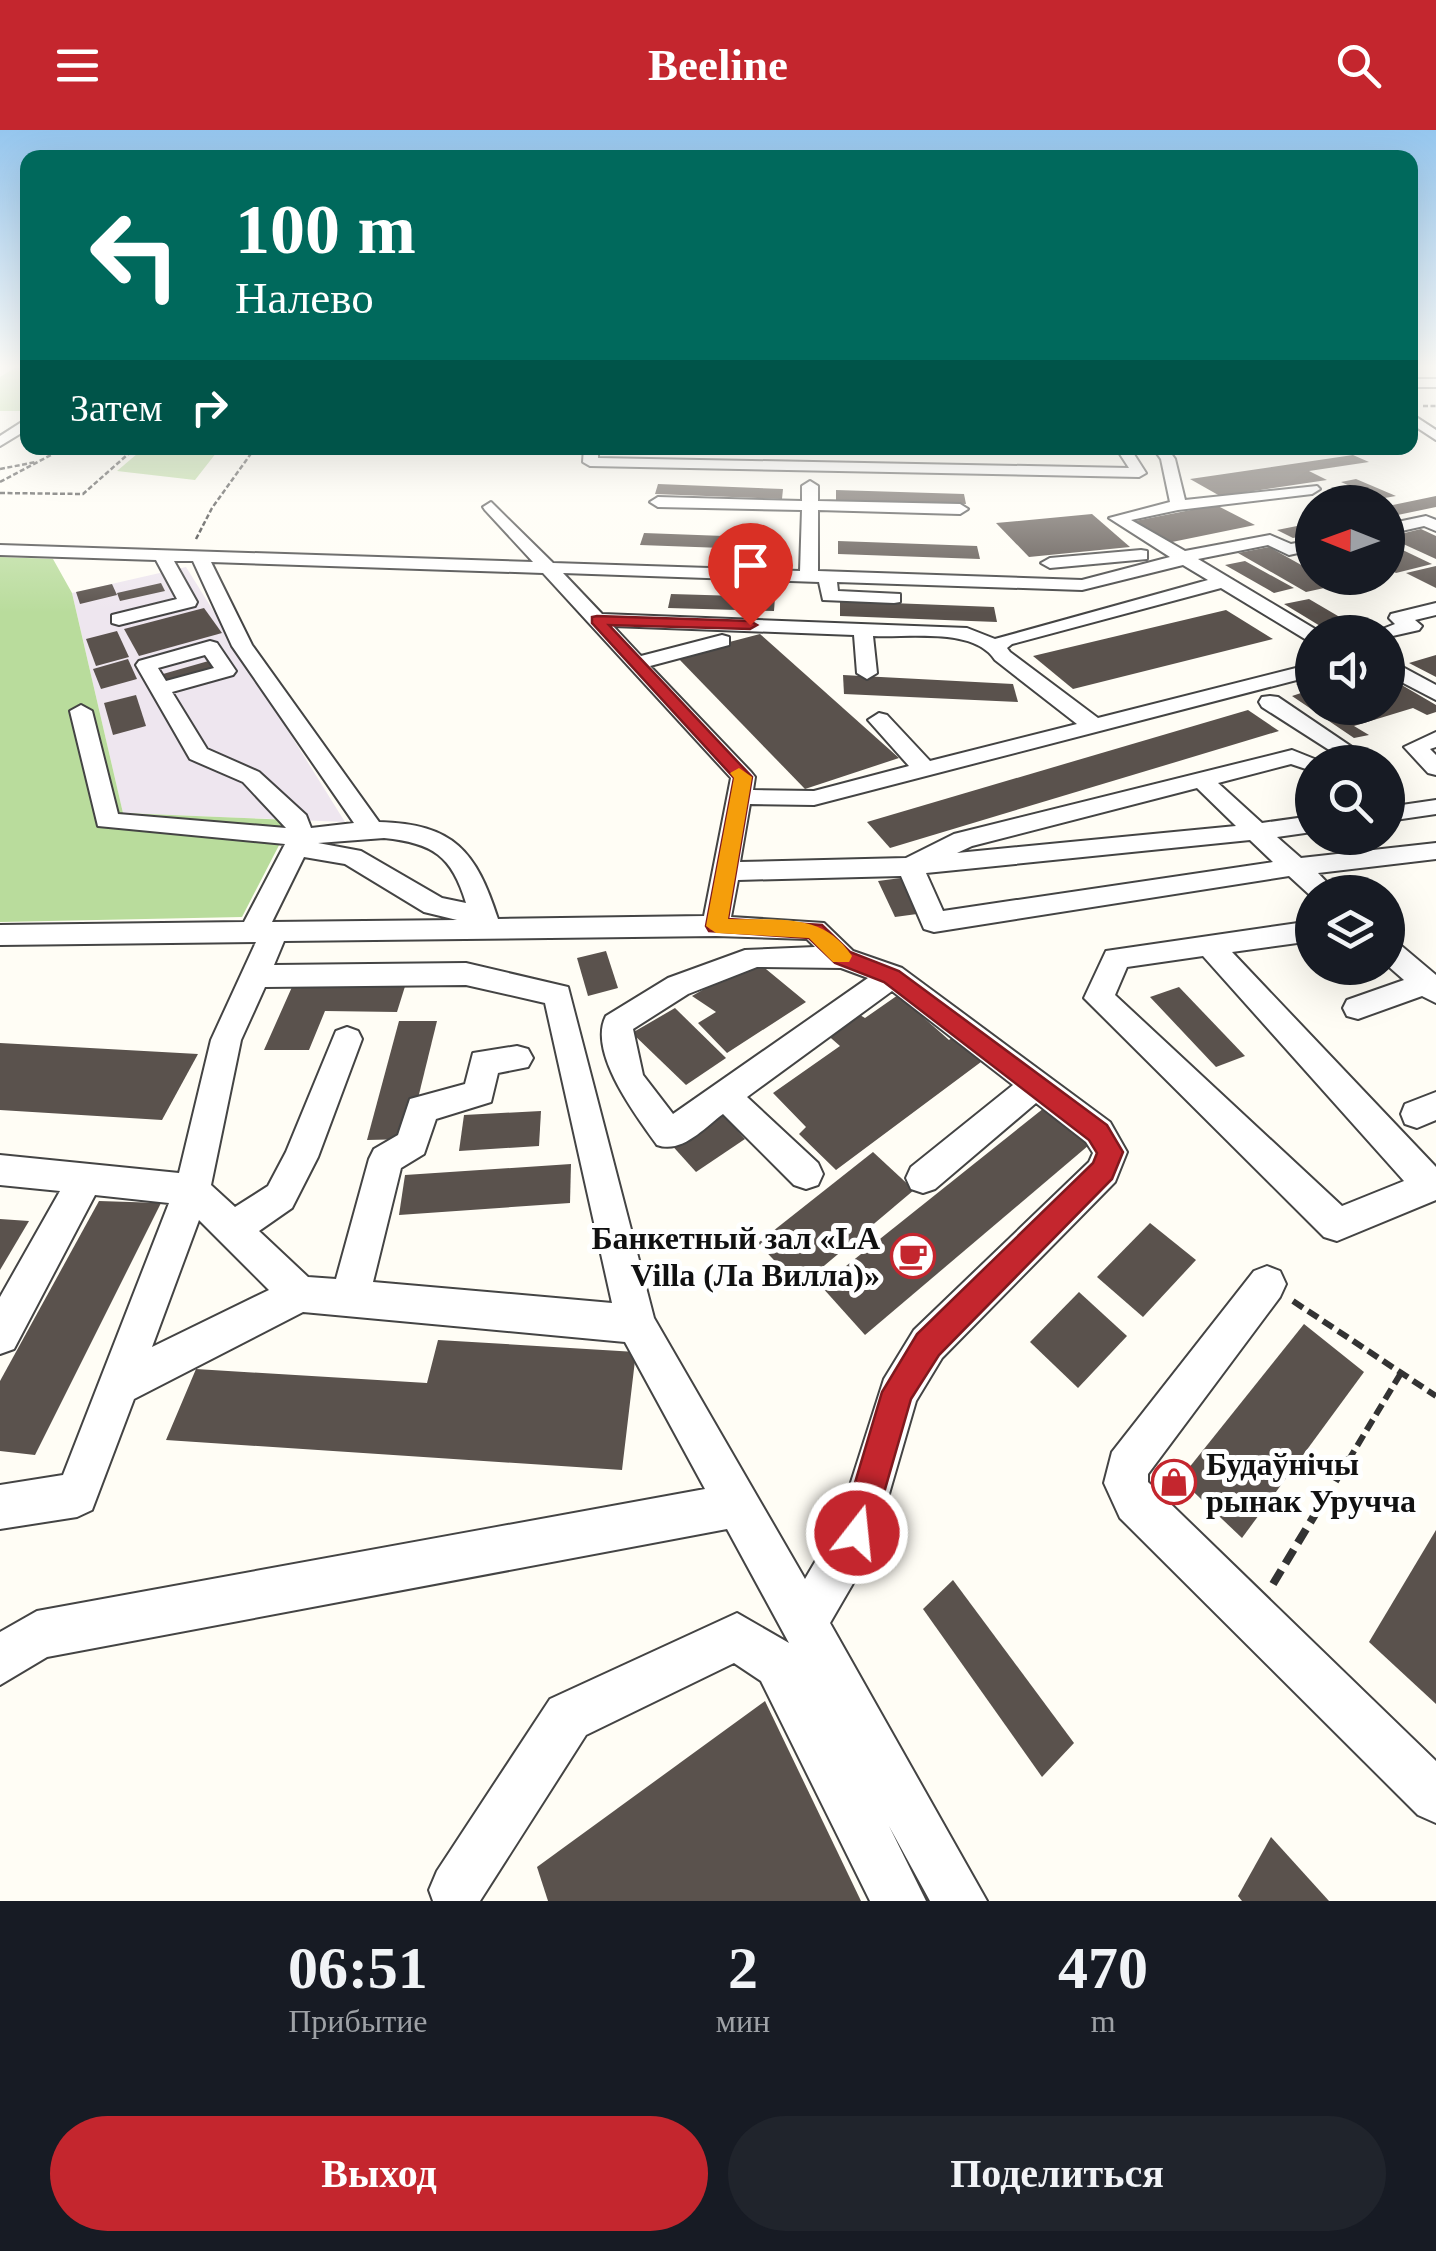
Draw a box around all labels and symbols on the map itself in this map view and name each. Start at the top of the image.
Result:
north arrow [1295,485,1405,595]
pin [708,523,793,626]
place label: Банкетный зал «LA Villa (Ла Вилла)» [591,1220,880,1293]
cafe icon: Банкетный зал «LA Villa (Ла Вилла)» [890,1233,936,1279]
place label: Будаўнічы рынак Уручча [1206,1446,1416,1519]
shop icon: Будаўнічы рынак Уручча [1151,1459,1197,1505]
position arrow [805,1481,909,1585]

